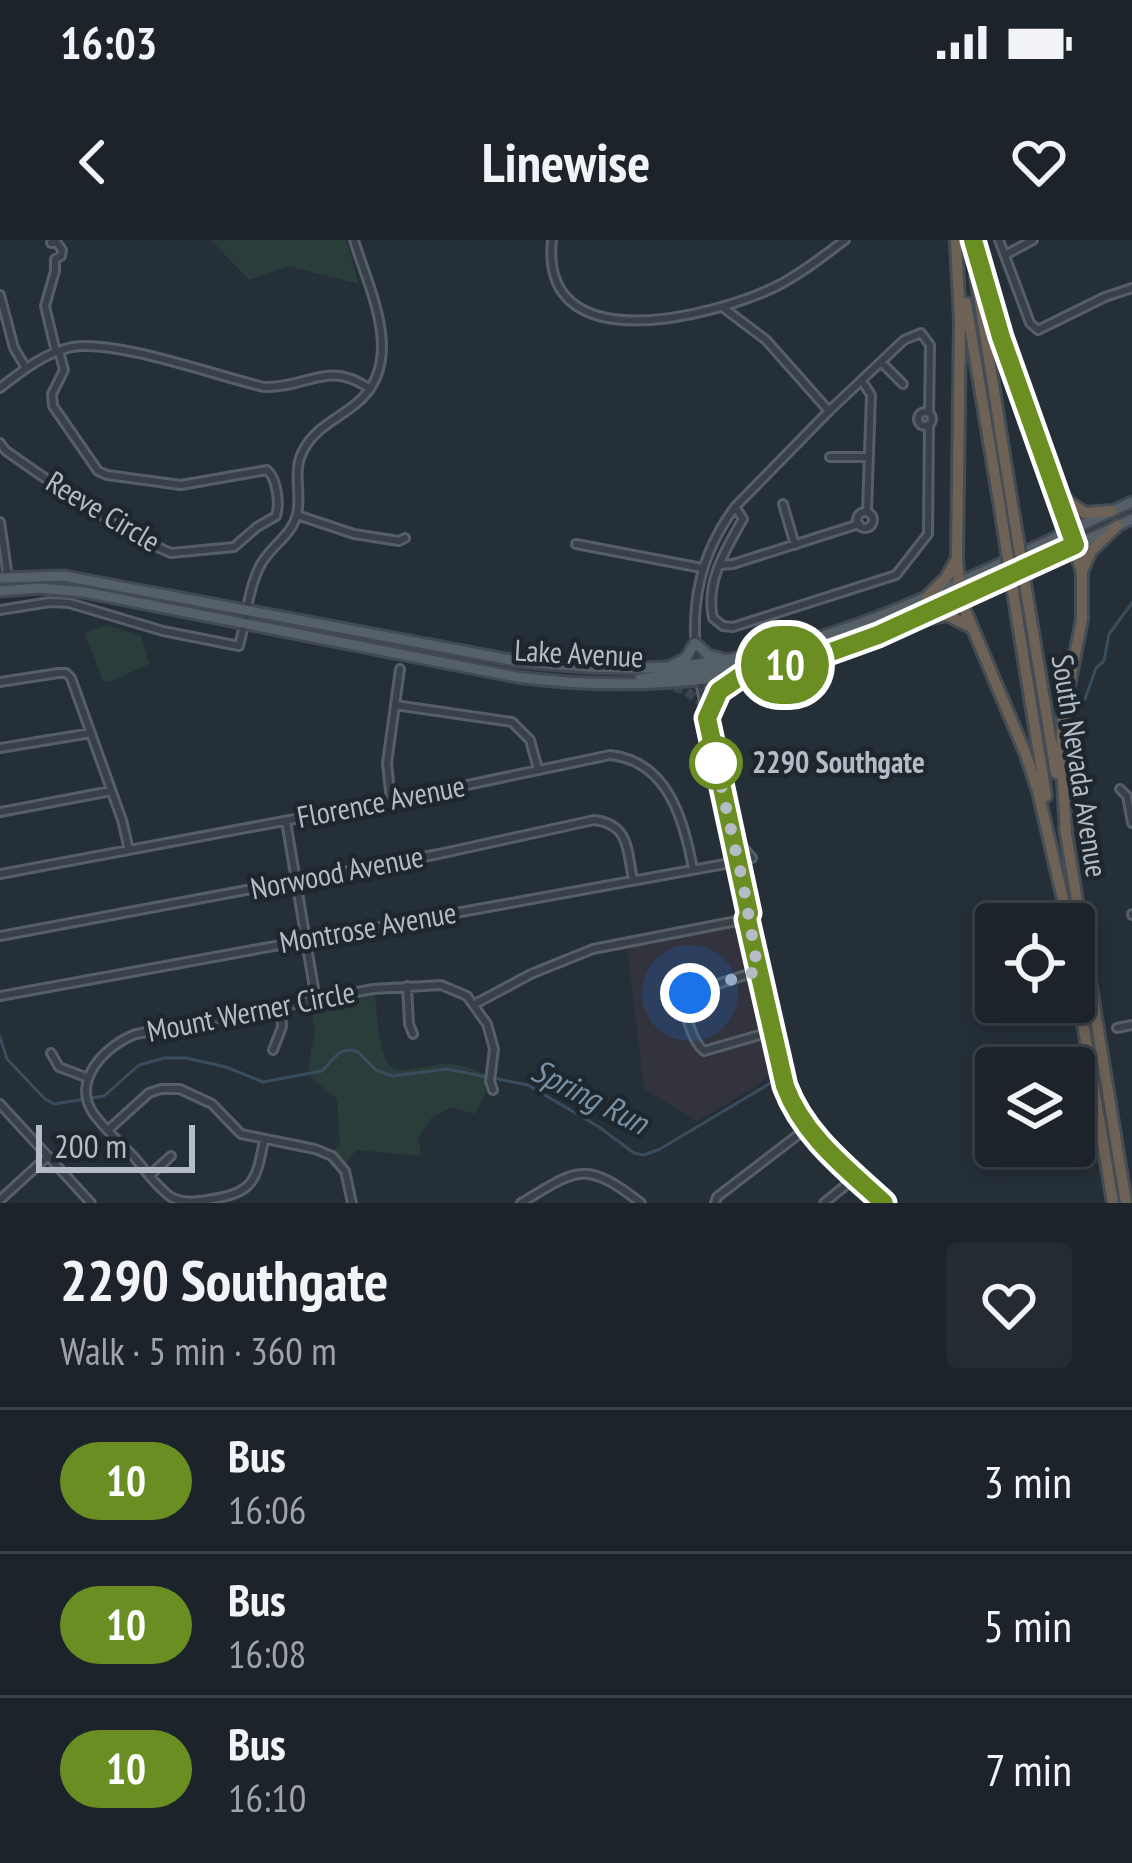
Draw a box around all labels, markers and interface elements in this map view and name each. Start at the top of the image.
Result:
text: 16:03 [60,13,157,71]
text: Linewise [482,127,650,197]
icon: back [60,129,126,195]
icon: heart [1006,129,1072,195]
street label: Reeve Circle [40,462,168,560]
line badge: 10 [731,626,839,704]
street label: Lake Avenue [514,630,645,675]
text: 10 [765,637,805,692]
street label: South Nevada Avenue [1044,652,1117,880]
marker: 2290 Southgate [691,738,741,788]
place label: 2290 Southgate [752,742,925,781]
street label: Florence Avenue [294,765,468,836]
street label: Norwood Avenue [247,836,426,907]
street label: Montrose Avenue [276,892,459,961]
map controls [975,903,1095,1167]
button: locate [975,903,1095,1023]
your location [660,963,720,1023]
street label: Mount Werner Circle [144,971,358,1050]
button: layers [975,1047,1095,1167]
water label: Spring Run [525,1048,657,1144]
scale bar [36,1119,195,1172]
text: 200 m [54,1124,127,1167]
button: heart [946,1242,1072,1368]
text: 2290 Southgate [60,1243,388,1317]
text: Walk · 5 min · 360 m [60,1325,337,1376]
text: Bus [228,1426,286,1484]
text: 3 min [983,1452,1072,1510]
text: 10 [106,1453,146,1508]
text: 16:06 [228,1484,306,1535]
text: Bus [228,1570,286,1628]
text: 5 min [983,1596,1072,1654]
text: 10 [106,1597,146,1652]
text: 16:08 [228,1628,306,1679]
text: Bus [228,1714,286,1772]
text: 7 min [985,1740,1072,1798]
text: 10 [106,1741,146,1796]
text: 16:10 [228,1772,306,1823]

